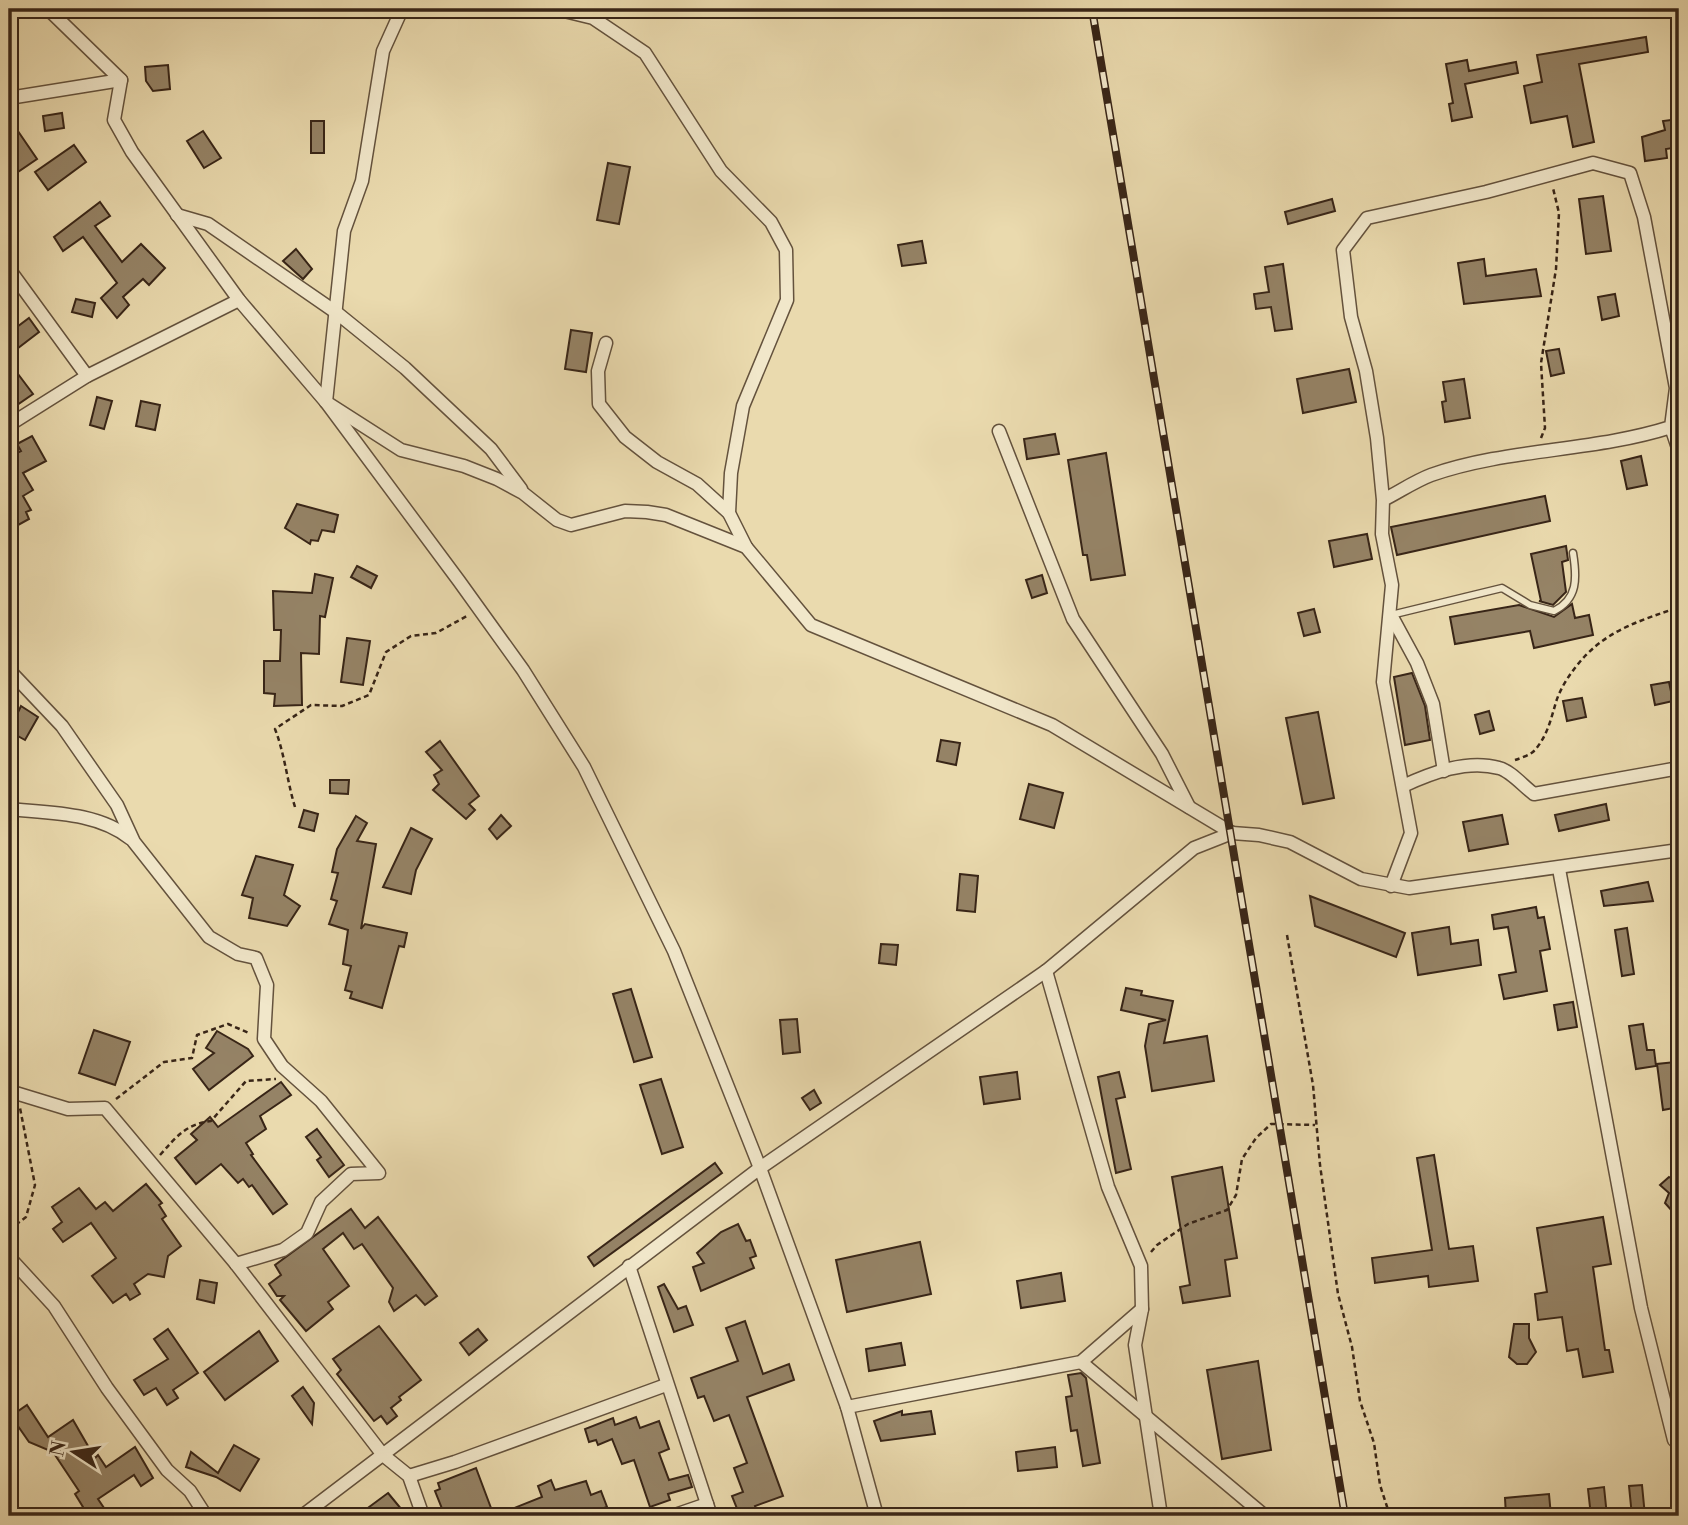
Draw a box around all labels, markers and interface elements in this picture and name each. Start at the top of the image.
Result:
north arrow [38,1416,108,1486]
text: N [45,1439,72,1459]

